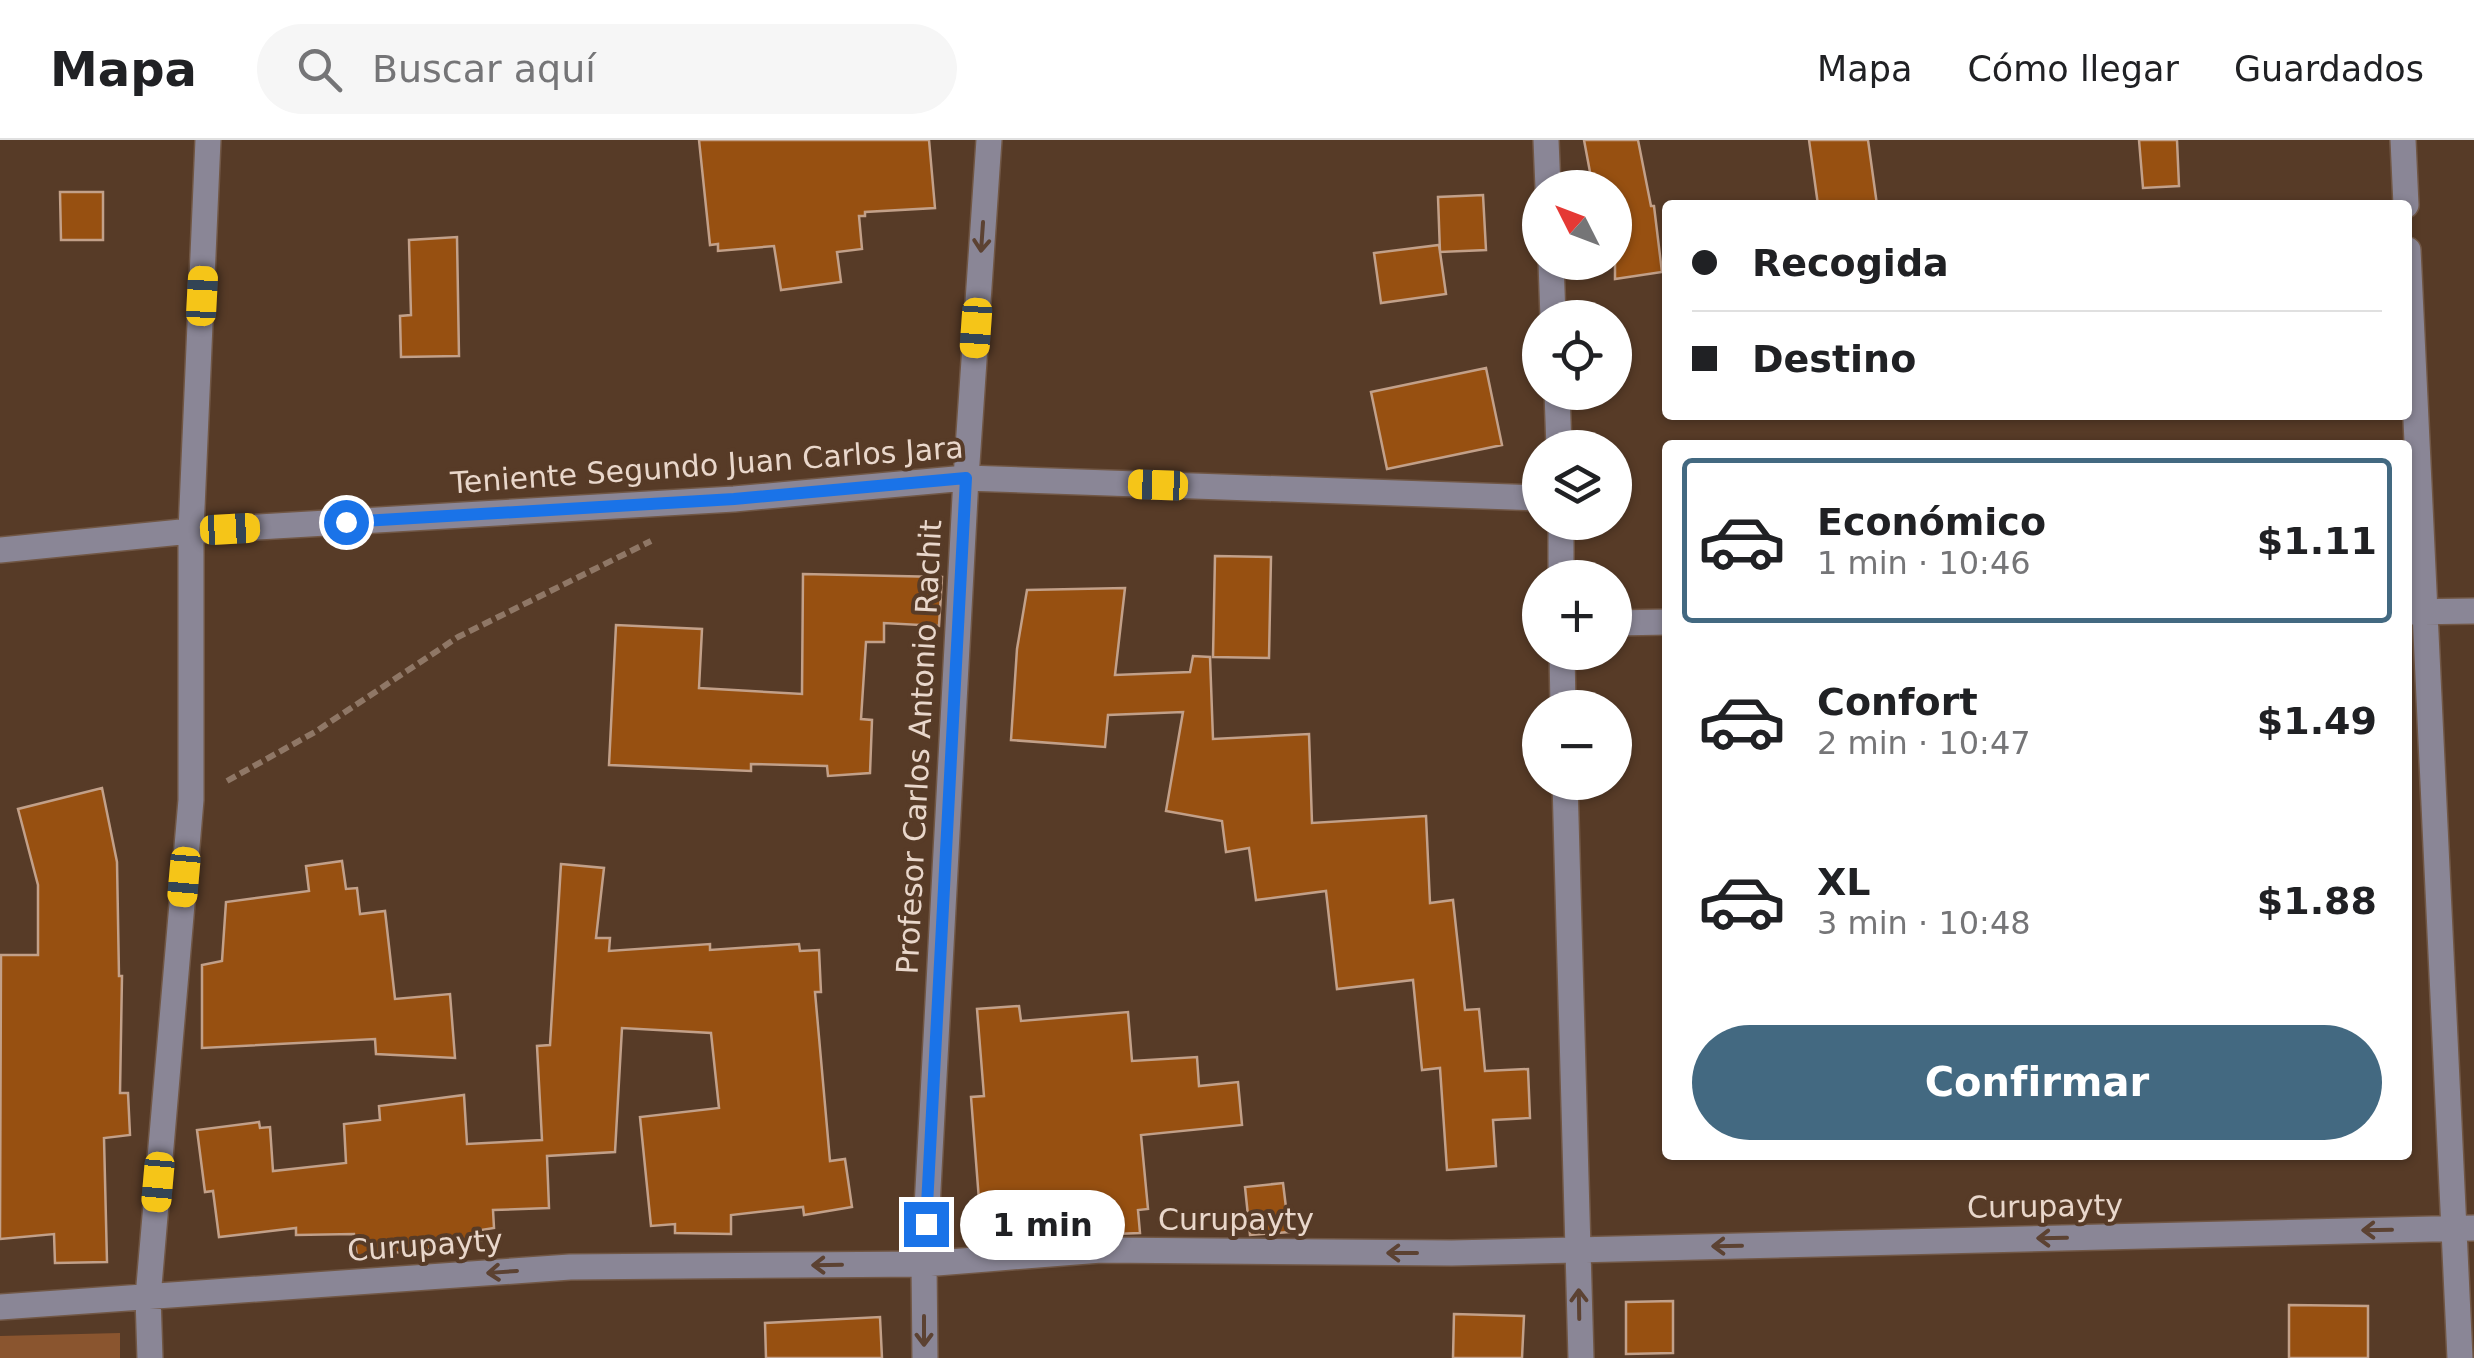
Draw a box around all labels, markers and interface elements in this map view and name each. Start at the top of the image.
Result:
search box [257,24,957,114]
text: Mapa [50,41,197,97]
icon: search [292,42,347,97]
text: Buscar aquí [372,47,596,91]
text: Mapa [1817,49,1912,89]
text: Cómo llegar [1967,49,2179,89]
text: Guardados [2234,49,2424,89]
north arrow [1522,170,1632,280]
map controls [1522,170,1632,800]
one-way arrow [973,221,992,253]
text: Recogida [1752,241,1949,285]
car [185,265,219,327]
car [959,297,993,359]
button: locate [1522,300,1632,410]
text: Destino [1752,337,1916,381]
street label: Teniente Segundo Juan Carlos Jara [448,430,965,500]
button: layers [1522,430,1632,540]
car [1127,469,1189,501]
icon: car [1697,496,1787,586]
route start [324,500,369,545]
text: Económico [1817,500,2046,544]
car [199,512,261,546]
street label: Profesor Carlos Antonio Rachit [890,519,948,975]
text: $1.11 [2257,519,2377,563]
text: 1 min · 10:46 [1817,544,2031,582]
button: + [1522,560,1632,670]
icon: car [1697,676,1787,766]
text: Confort [1817,680,1978,724]
button: − [1522,690,1632,800]
text: $1.49 [2257,699,2377,743]
text: 2 min · 10:47 [1817,724,2031,762]
car [166,846,202,908]
icon: car [1697,856,1787,946]
text: XL [1817,860,1871,904]
text: $1.88 [2257,879,2377,923]
text: 3 min · 10:48 [1817,904,2031,942]
button: Confirmar [1692,1025,2382,1140]
car [140,1151,176,1213]
street label: Curupayty [1967,1187,2123,1225]
callout: 1 min [961,1189,1126,1259]
route end [904,1202,949,1247]
street label: Curupayty [1158,1202,1314,1237]
text: 1 min [992,1206,1093,1244]
one-way arrow [2361,1221,2393,1240]
street label: Curupayty [346,1222,504,1268]
one-way arrow [2036,1229,2068,1248]
one-way arrow [1711,1236,1744,1256]
one-way arrow [1386,1243,1418,1262]
one-way arrow [811,1255,843,1274]
one-way arrow [486,1263,518,1282]
one-way arrow [1570,1288,1589,1320]
one-way arrow [914,1314,934,1346]

